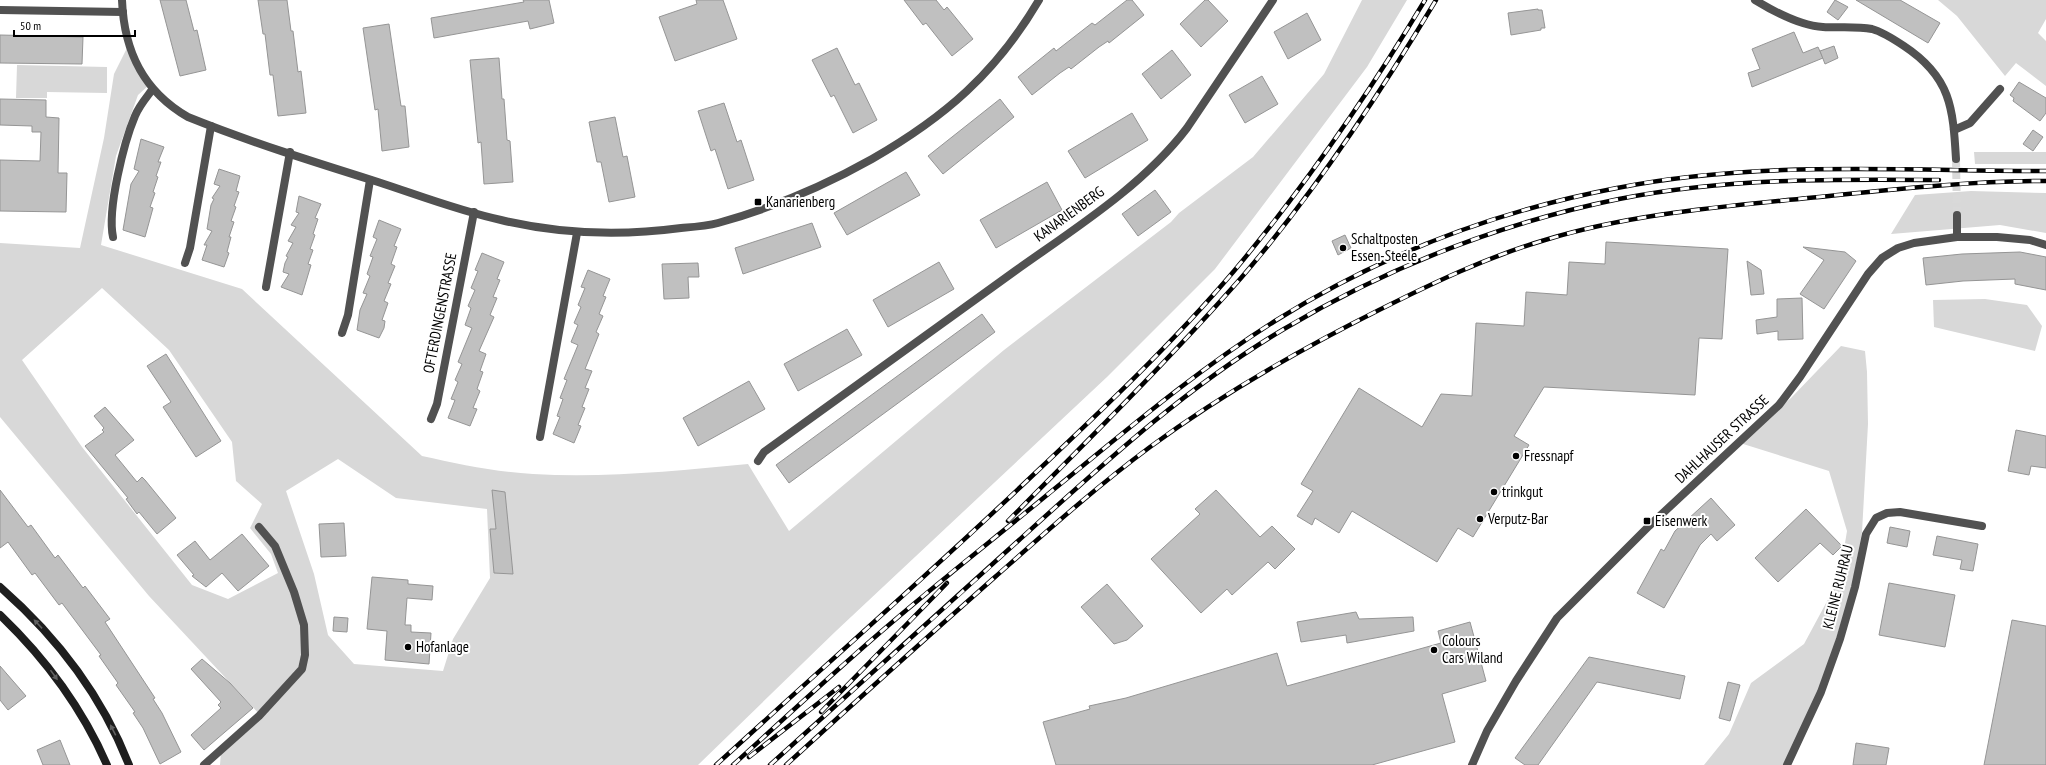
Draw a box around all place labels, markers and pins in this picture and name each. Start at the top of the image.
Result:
place label: Kanarienberg [766,192,835,211]
marker: Kanarienberg [753,197,763,207]
place label: Schaltposten Essen-Steele [1351,229,1418,265]
marker: Schaltposten Essen-Steele [1338,243,1348,253]
place label: Fressnapf [1524,446,1575,465]
marker: Fressnapf [1511,451,1521,461]
place label: trinkgut [1502,482,1543,501]
marker: trinkgut [1489,487,1499,497]
place label: Verputz-Bar [1487,509,1549,528]
place label: Eisenwerk [1655,511,1708,530]
marker: Verputz-Bar [1475,514,1485,524]
marker: Eisenwerk [1642,516,1652,526]
place label: Colours Cars Wiland [1442,631,1503,667]
place label: Hofanlage [416,637,469,656]
marker: Hofanlage [403,642,413,652]
marker: Colours Cars Wiland [1429,645,1439,655]

